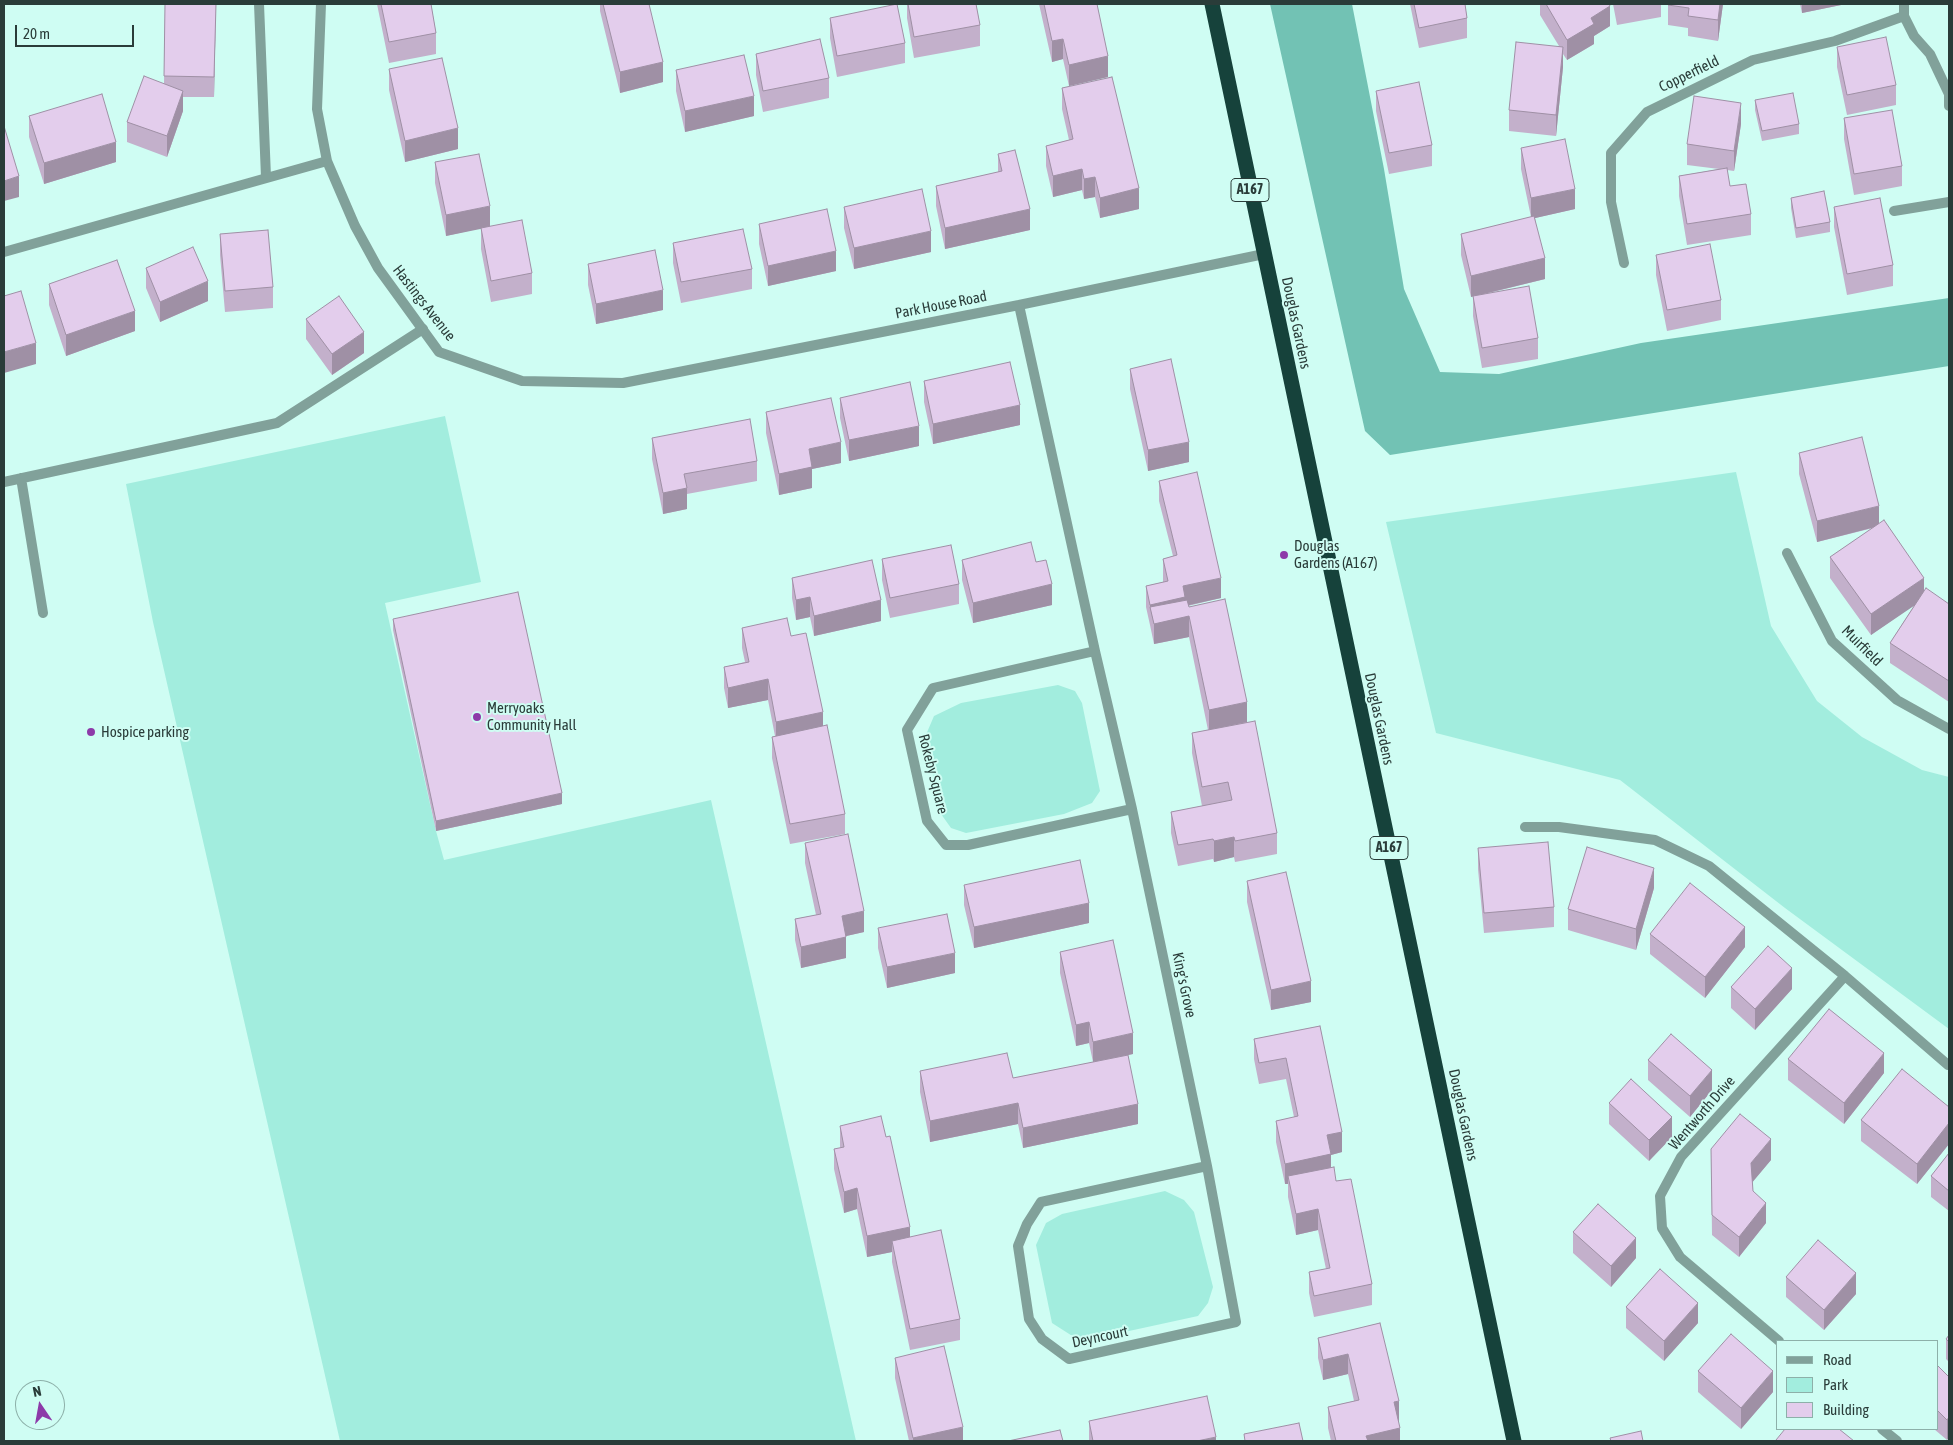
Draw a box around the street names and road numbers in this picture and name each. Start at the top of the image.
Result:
street label: Copperfield [1656,52,1722,96]
road number: A167 [1231,178,1269,202]
street label: Hastings Avenue [389,261,459,345]
street label: Douglas Gardens [1277,276,1315,370]
street label: Park House Road [894,287,988,323]
street label: Muirfield [1838,622,1886,670]
street label: Douglas Gardens [1360,672,1398,766]
street label: Rokeby Square [914,732,952,816]
road number: A167 [1370,836,1408,860]
street label: King's Grove [1168,951,1200,1019]
street label: Douglas Gardens [1444,1068,1482,1162]
street label: Wentworth Drive [1665,1072,1739,1154]
street label: Deyncourt [1070,1322,1130,1352]

